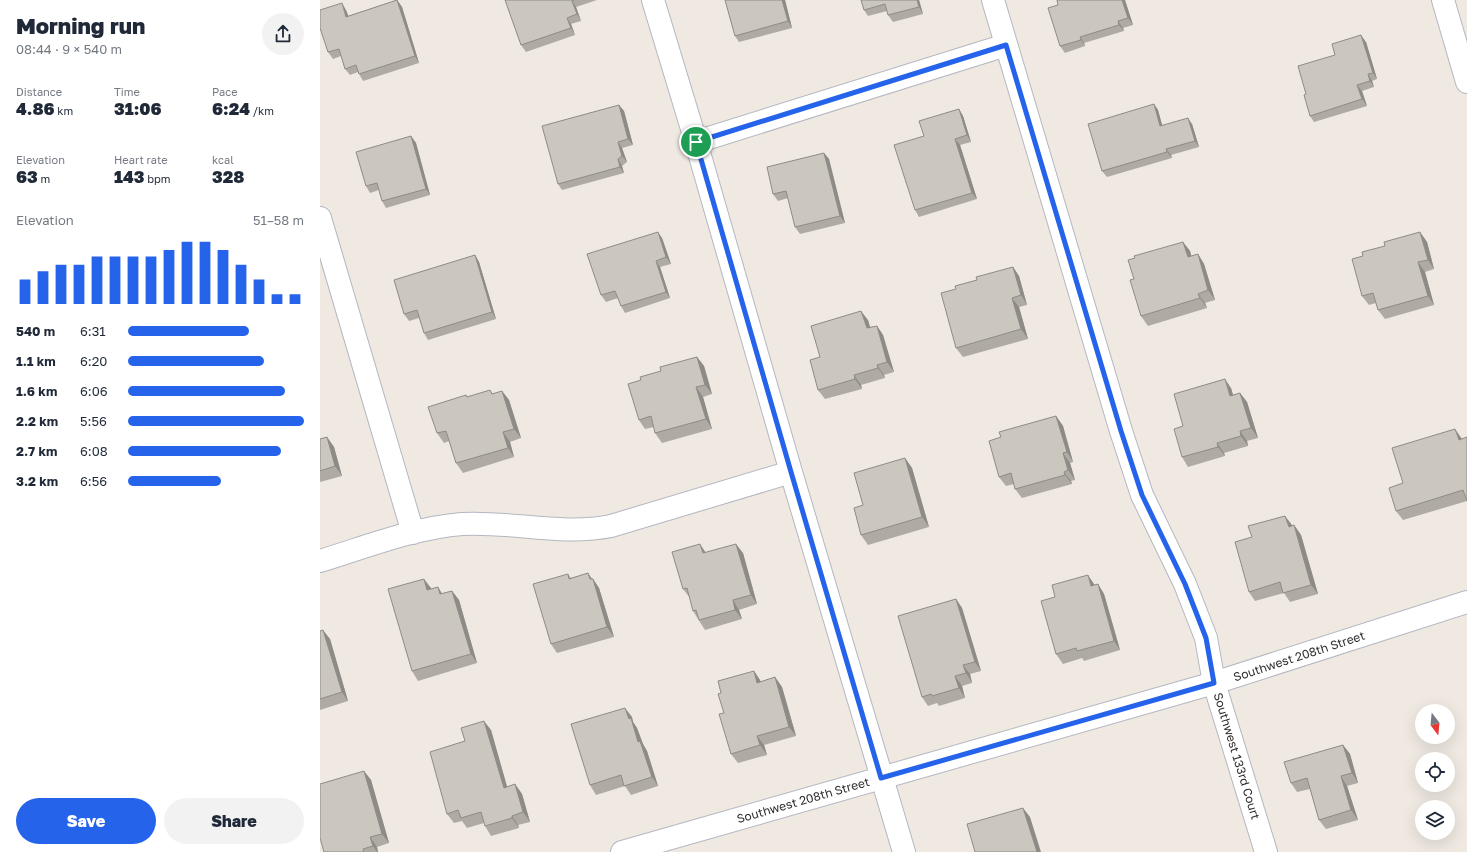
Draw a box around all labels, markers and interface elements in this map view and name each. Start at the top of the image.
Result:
text: Morning run [16,12,145,39]
button: share [262,13,304,55]
text: 08:44 · 9 × 540 m [16,41,122,57]
text: Distance [16,85,62,98]
text: Time [114,85,140,98]
text: Pace [212,85,238,98]
text: 4.86 [16,98,55,119]
text: 31:06 [114,98,162,119]
text: 6:24 [212,98,250,119]
text: km [55,104,73,117]
text: /km [250,104,274,117]
pin [679,125,713,159]
icon: arrive [685,131,707,153]
text: Elevation [16,153,65,166]
text: Heart rate [114,153,168,166]
text: kcal [212,153,234,166]
text: 63 [16,166,38,187]
text: 143 [114,166,144,187]
text: 328 [212,166,244,187]
text: m [38,172,50,185]
text: bpm [144,172,171,185]
text: Elevation [16,212,74,228]
text: 51–58 m [253,212,304,228]
text: 540 m [16,323,55,339]
text: 6:31 [80,323,106,339]
text: 1.1 km [16,353,56,369]
text: 6:20 [80,353,107,369]
text: 1.6 km [16,383,57,399]
text: 6:06 [80,383,108,399]
text: 2.2 km [16,413,58,429]
text: 5:56 [80,413,107,429]
text: 2.7 km [16,443,57,459]
text: 6:08 [80,443,108,459]
text: 3.2 km [16,473,58,489]
text: 6:56 [80,473,107,489]
street label: Southwest 208th Street [1231,628,1367,684]
street label: Southwest 133rd Court [1211,691,1264,822]
north arrow [1415,704,1455,744]
map controls [1415,704,1455,840]
button: locate [1415,752,1455,792]
street label: Southwest 208th Street [735,774,871,826]
button: Save [16,798,156,844]
button: Share [164,798,304,844]
button: layers [1415,800,1455,840]

